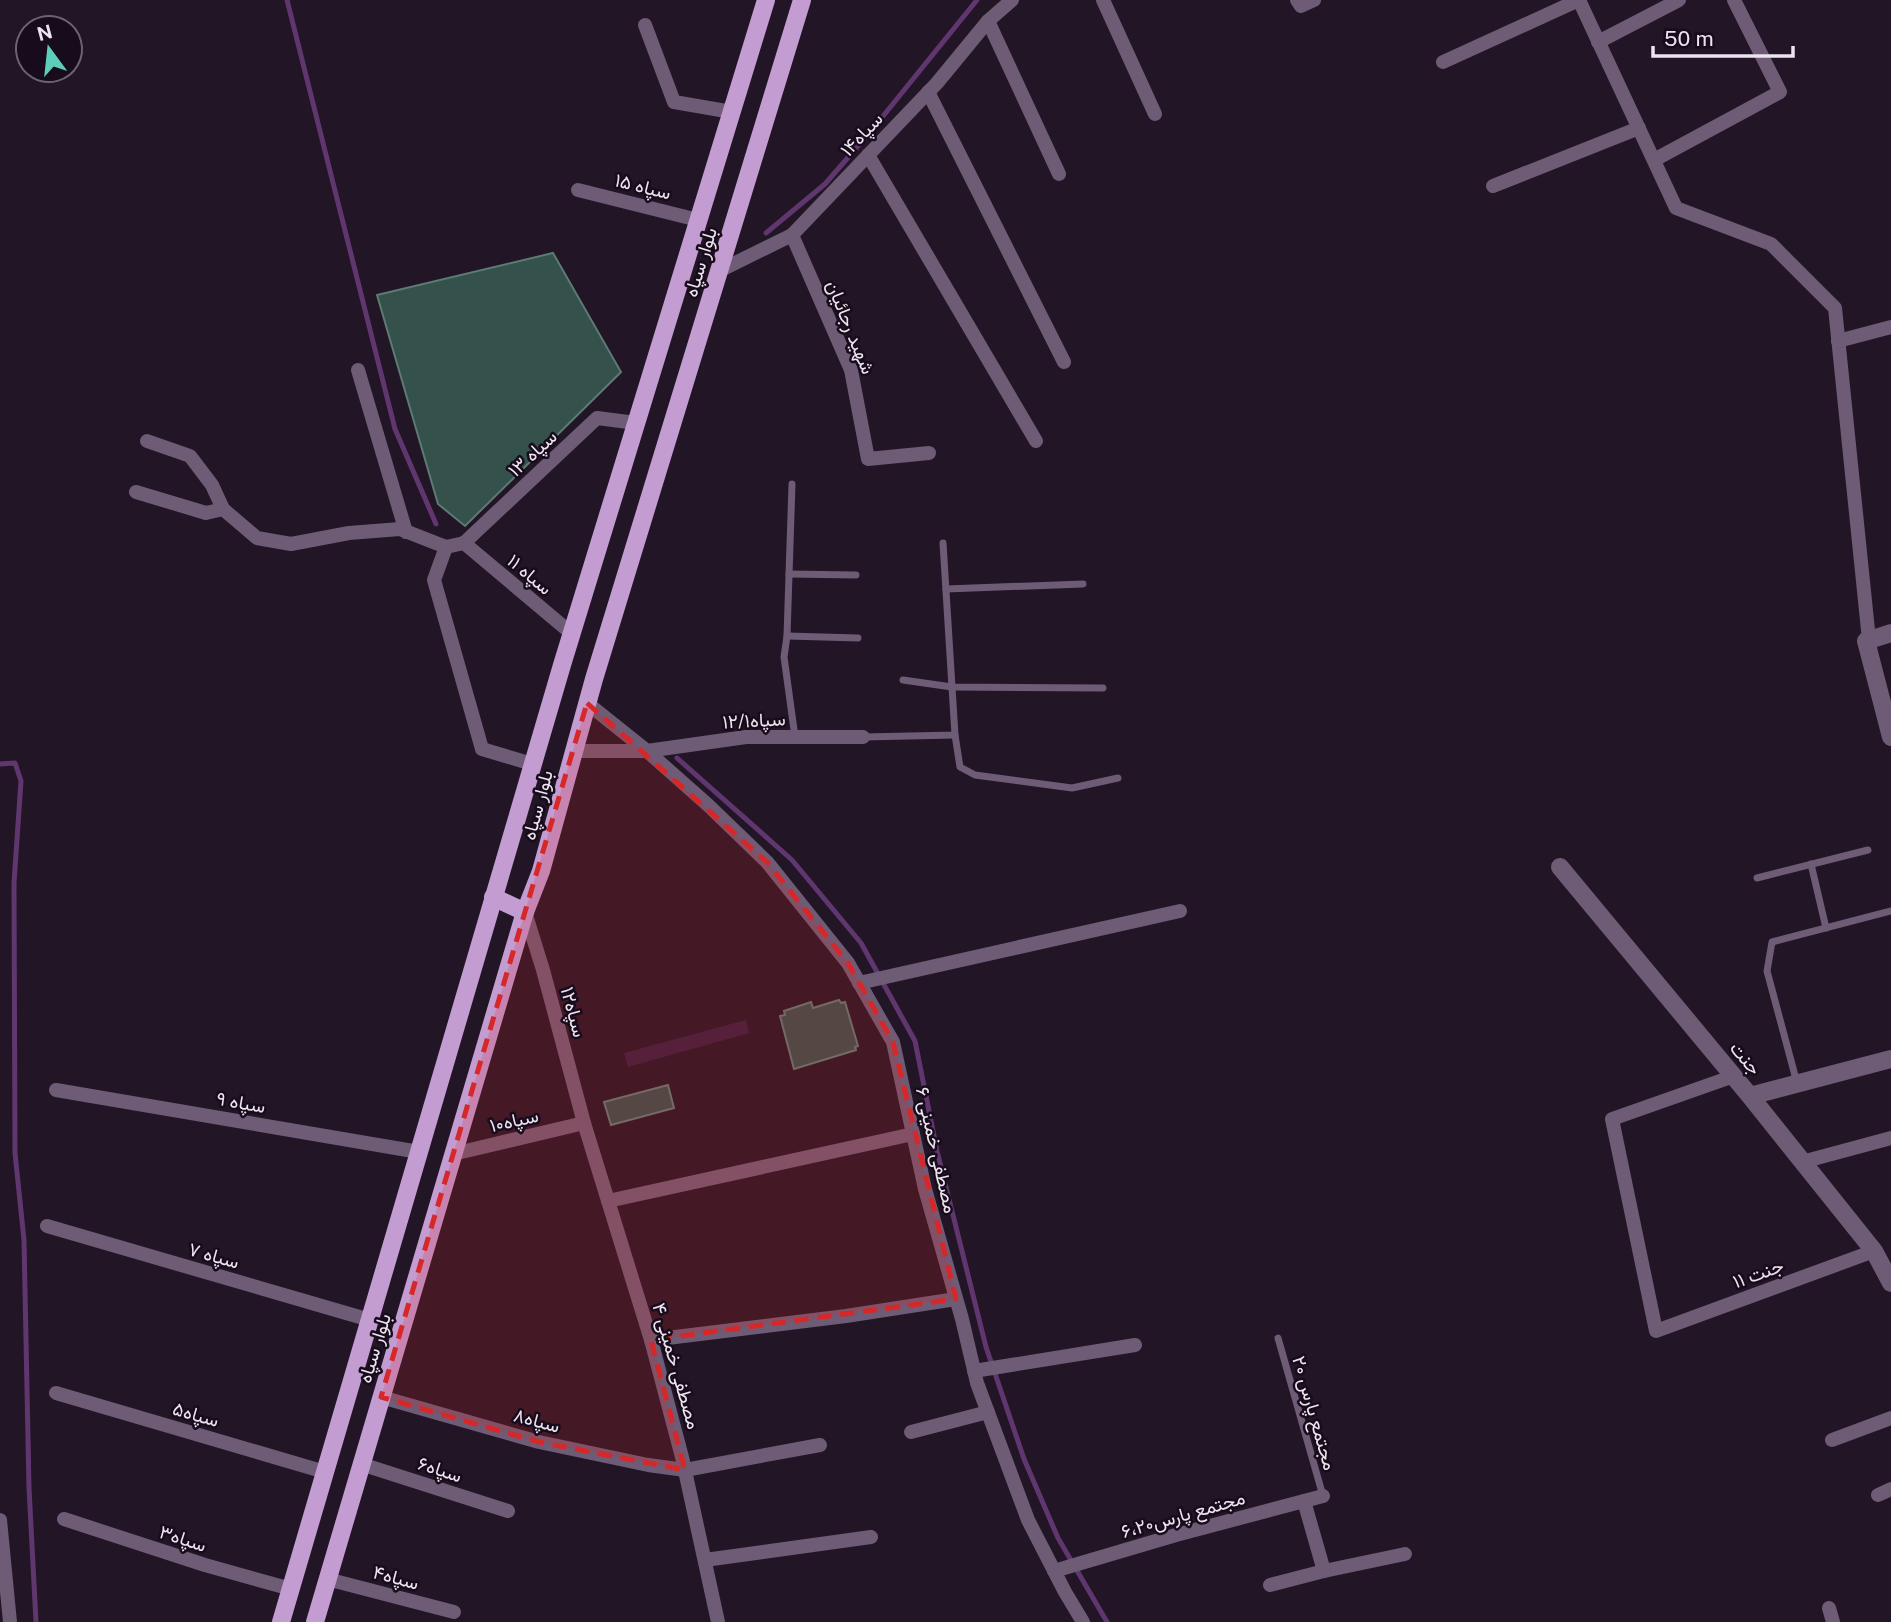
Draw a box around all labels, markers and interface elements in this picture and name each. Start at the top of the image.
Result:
north arrow [14,14,84,84]
scale bar [1653,14,1793,58]
text: N [35,20,55,45]
text: 50 m [1664,26,1714,51]
street label: سپاه۱۴ [835,107,889,163]
street label: سپاه ۱۵ [612,168,673,206]
street label: بلوار سپاه [679,225,724,300]
street label: شهید رجائیان [821,277,880,378]
street label: سپاه ۱۳ [503,425,563,483]
street label: سپاه ۱۱ [501,549,557,601]
street label: سپاه۱۲/۱ [722,707,786,736]
street label: بلوار سپاه [517,768,560,843]
street label: سپاه۱۲ [554,984,591,1040]
street label: جنت [1725,1037,1766,1080]
street label: مصطفی خمینی ۶ [911,1085,962,1215]
street label: سپاه ۹ [214,1087,267,1120]
street label: سپاه۱۰ [488,1104,541,1139]
street label: سپاه ۷ [185,1237,242,1276]
street label: جنت ۱۱ [1730,1254,1787,1293]
street label: مصطفی خمینی ۴ [647,1300,706,1432]
street label: بلوار سپاه [353,1311,398,1386]
street label: مجتمع پارس ۲۰ [1285,1353,1342,1473]
street label: سپاه۵ [170,1397,222,1434]
street label: سپاه۸ [511,1403,563,1440]
street label: سپاه۶ [414,1452,465,1489]
street label: ۶،مجتمع پارس۲۰ [1119,1486,1248,1545]
street label: سپاه۳ [156,1520,209,1559]
street label: سپاه۴ [370,1560,421,1597]

